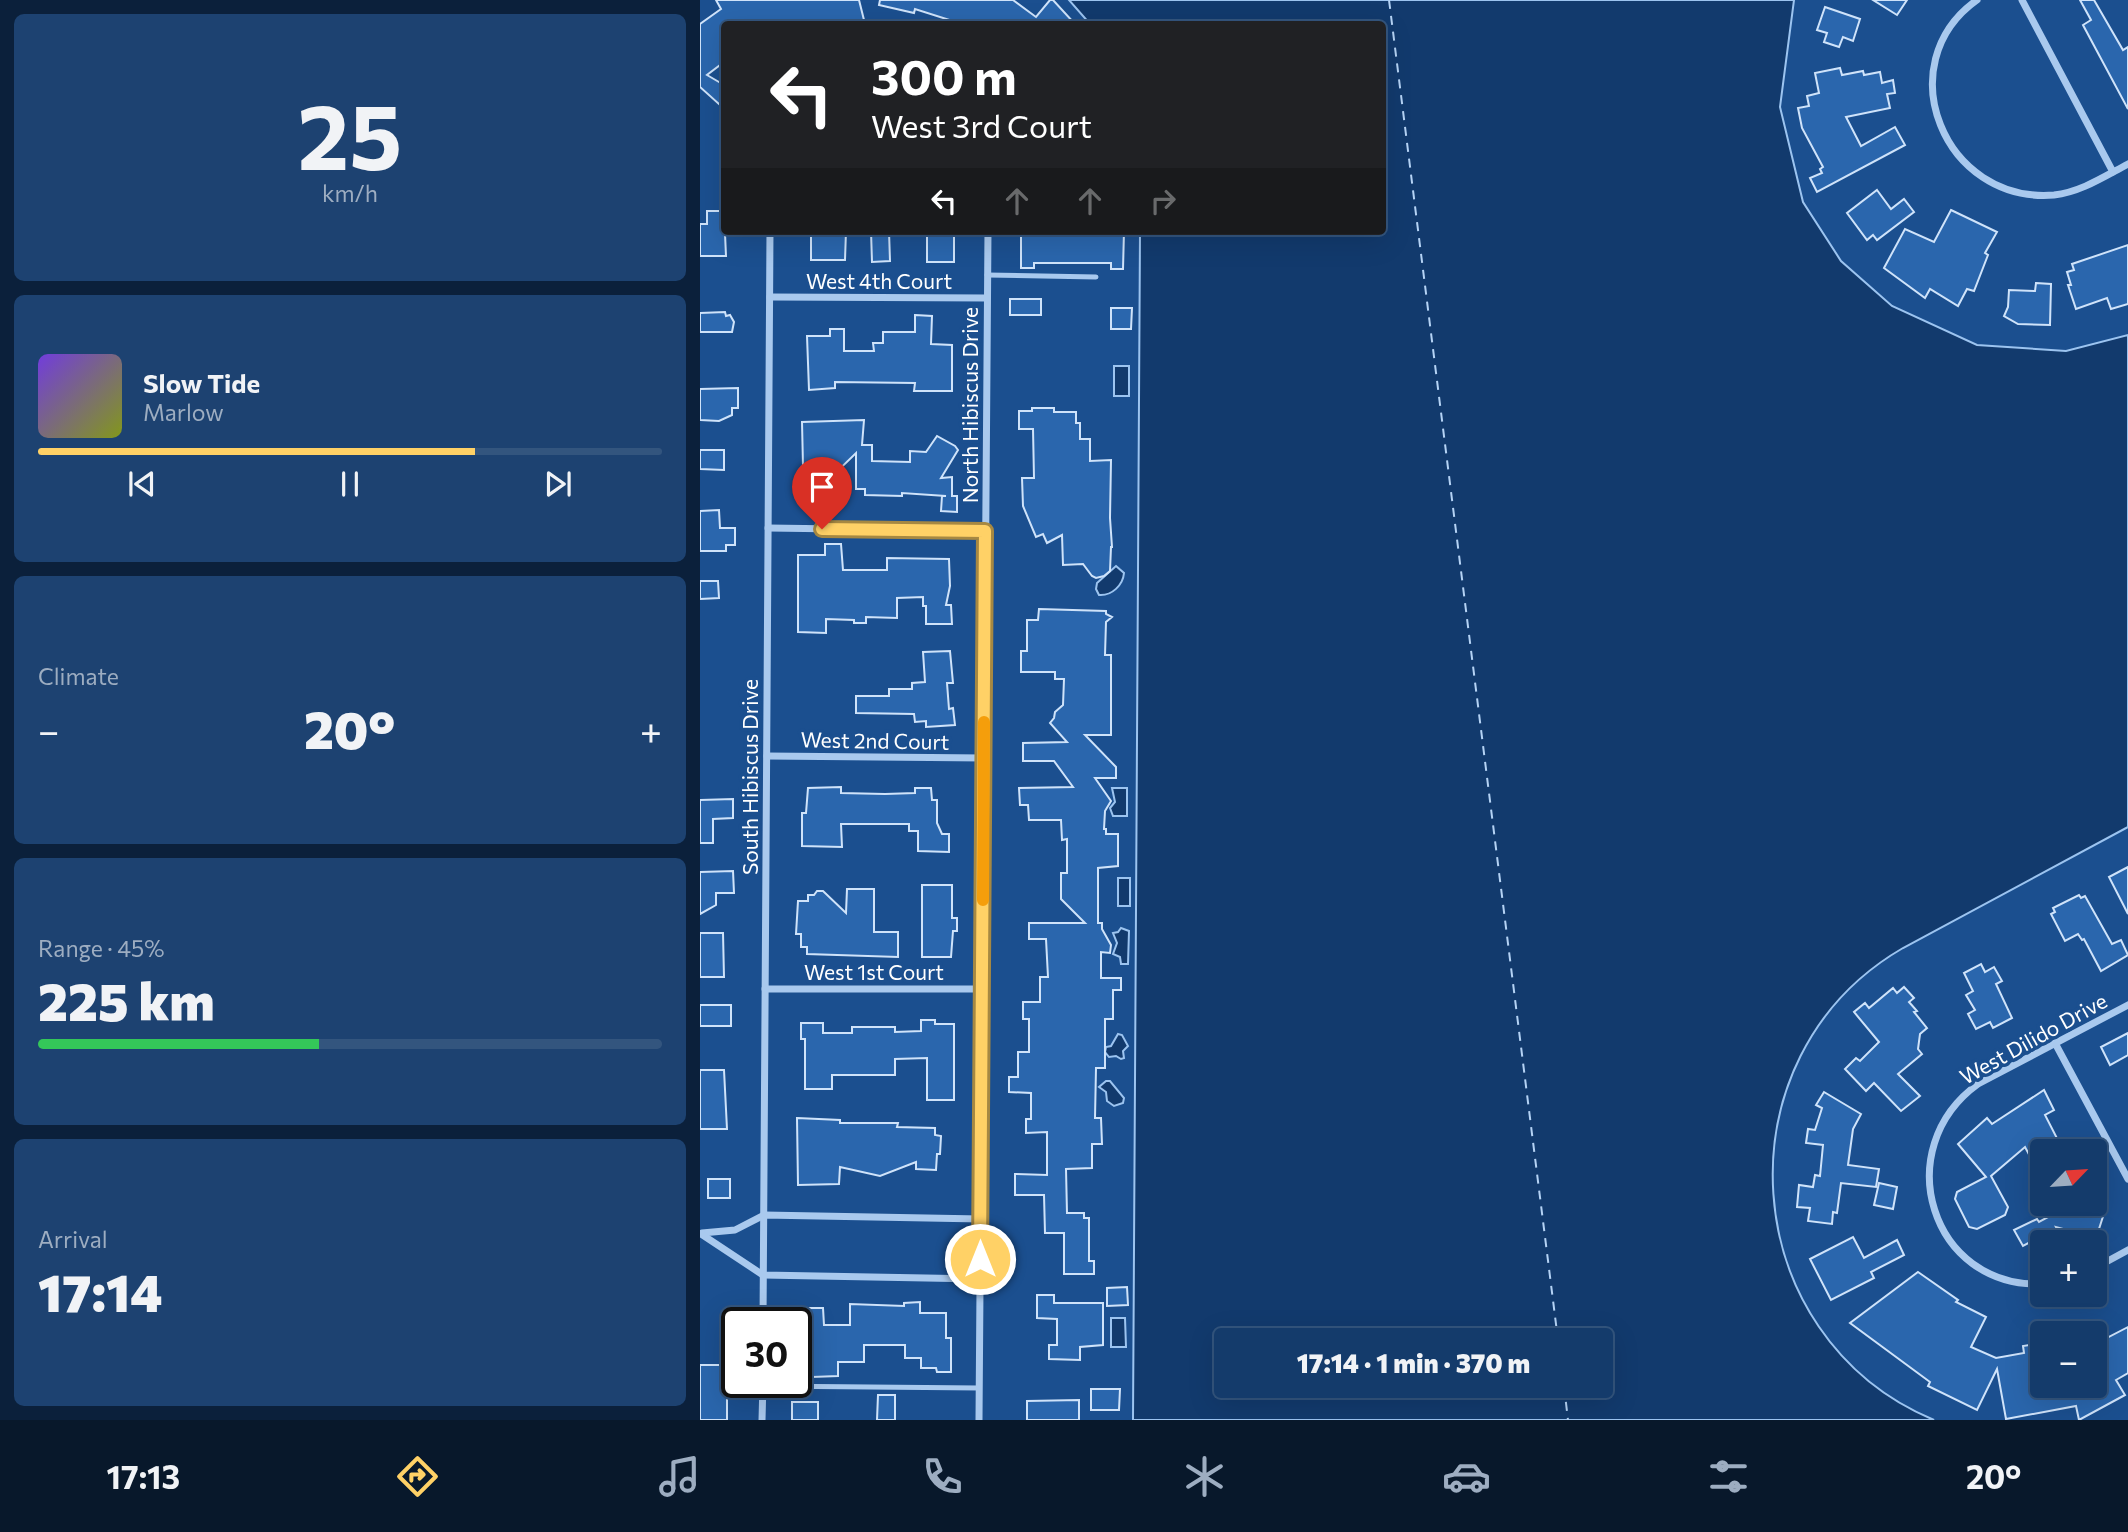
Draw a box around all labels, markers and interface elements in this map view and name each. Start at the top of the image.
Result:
text: 300 m [871,45,1017,105]
icon: left [756,49,847,140]
text: 25 [298,77,402,189]
text: West 3rd Court [871,105,1092,145]
text: km/h [322,179,378,207]
icon: left [925,182,963,220]
icon: ahead [998,182,1036,220]
icon: ahead [1071,182,1109,220]
icon: right [1144,182,1182,220]
street label: West 4th Court [806,268,952,293]
street label: North Hibiscus Drive [957,307,982,503]
text: Slow Tide [143,367,260,398]
text: Marlow [143,398,224,426]
pin [792,457,852,529]
icon: previous [123,465,161,503]
icon: pause [331,465,369,503]
icon: next [539,465,577,503]
icon: arrive [803,468,841,506]
text: Climate [38,662,119,690]
street label: South Hibiscus Drive [737,679,762,875]
text: 20° [304,696,395,760]
text: − [38,706,60,753]
text: + [640,706,662,753]
street label: West 2nd Court [800,726,950,754]
text: Range · 45% [38,934,164,962]
street label: West 1st Court [804,959,944,984]
text: 225 km [38,968,215,1032]
street label: West Dilido Drive [1955,987,2111,1089]
north arrow [2030,1139,2107,1216]
map controls [2030,1139,2107,1398]
position arrow [943,1222,1017,1296]
text: Arrival [38,1225,108,1253]
button: + [2030,1230,2107,1307]
text: 17:14 [38,1259,163,1323]
speed limit sign: 30 [721,1307,812,1398]
button: − [2030,1321,2107,1398]
text: 17:14 · 1 min · 370 m [1297,1347,1530,1378]
icon: directions [393,1452,442,1501]
icon: music [655,1452,704,1501]
icon: phone [918,1452,967,1501]
icon: climate [1180,1452,1229,1501]
icon: car [1442,1452,1491,1501]
icon: filters [1704,1452,1753,1501]
text: 17:13 [107,1456,180,1496]
text: 20° [1966,1456,2021,1496]

